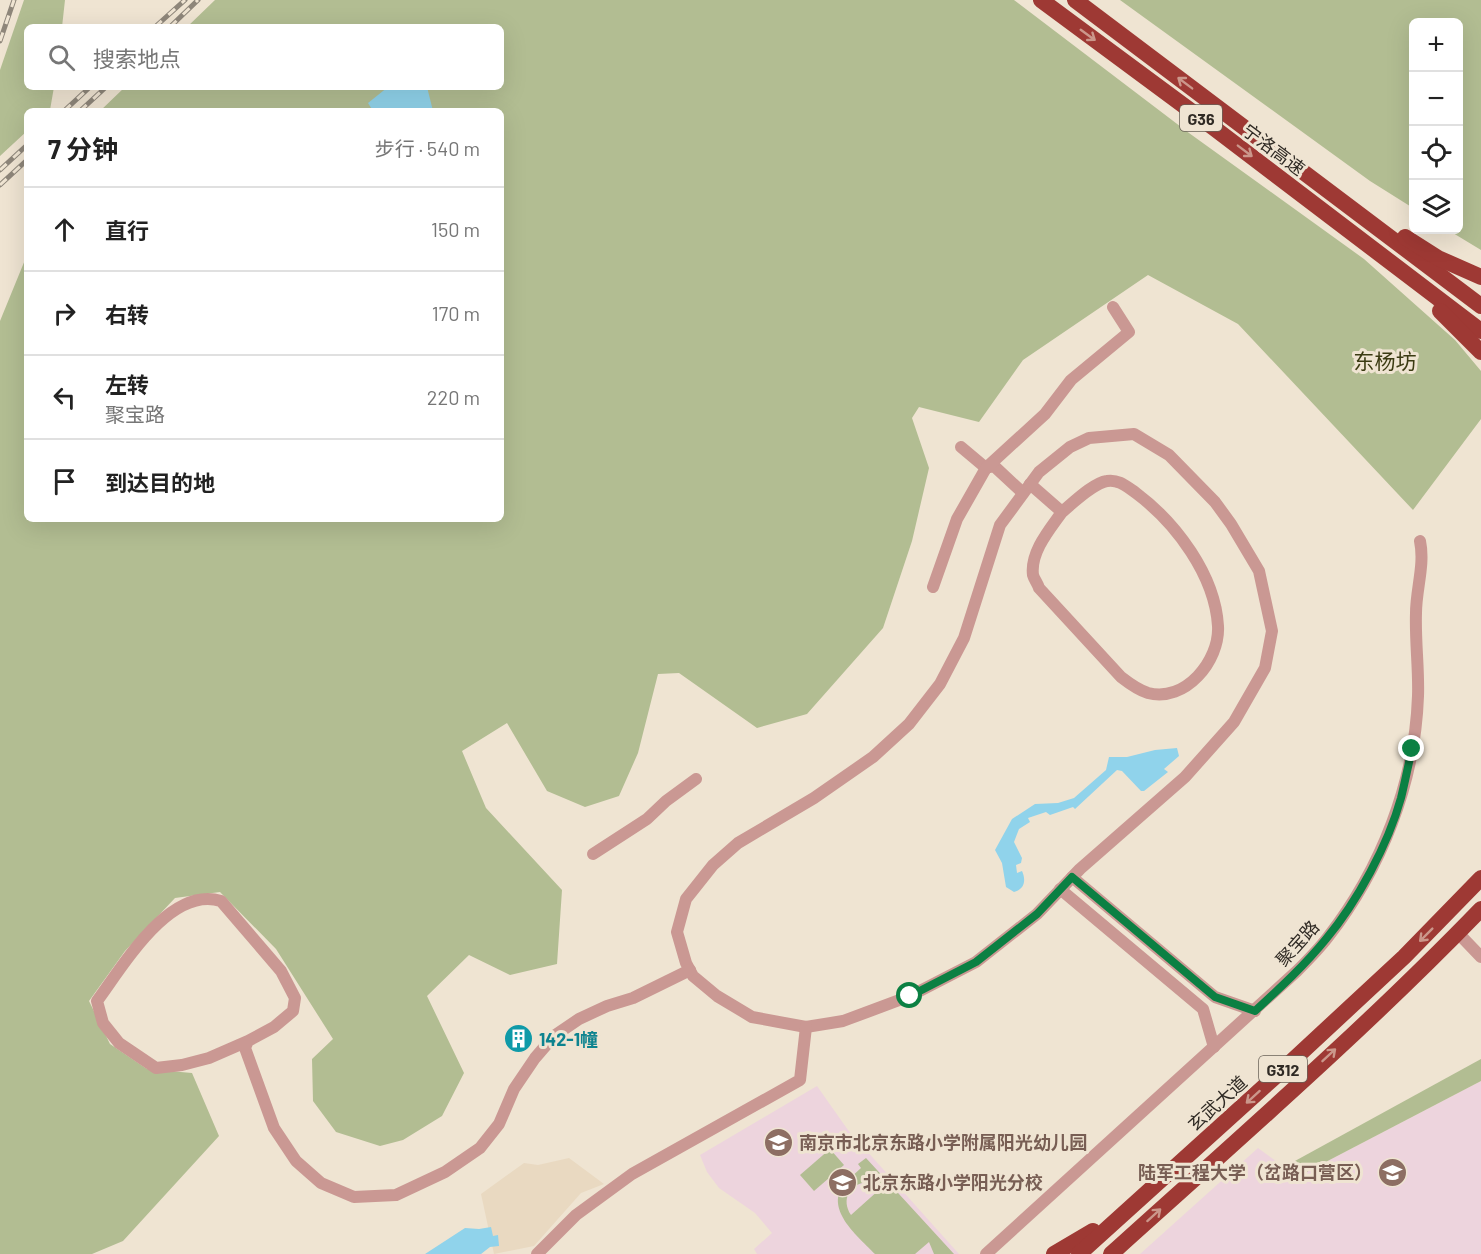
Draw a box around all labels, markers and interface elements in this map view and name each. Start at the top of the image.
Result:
map controls [1409,18,1463,234]
button: + [1409,18,1463,72]
search box [24,24,504,90]
one-way arrow [1080,28,1096,41]
icon: search [45,41,78,74]
text: 搜索地点 [93,45,181,71]
button: − [1409,72,1463,126]
one-way arrow [1177,76,1193,89]
road number: G36 [1180,105,1222,131]
street label: 宁洛高速 [1239,119,1309,179]
button: locate [1409,126,1463,180]
text: 7 分钟 [48,133,118,164]
text: 步行 · 540 m [375,136,480,160]
one-way arrow [1236,145,1252,157]
button: layers [1409,180,1463,234]
icon: ahead [48,213,81,246]
text: 直行 [105,217,149,243]
text: 150 m [431,217,480,241]
icon: right [48,297,81,330]
text: 右转 [105,301,149,327]
text: 170 m [432,301,480,325]
district label: 东杨坊 [1354,348,1417,373]
text: 左转 [105,371,149,397]
icon: left [48,381,81,414]
text: 220 m [427,385,480,409]
text: 聚宝路 [105,402,165,426]
icon: arrive [48,465,81,498]
text: 到达目的地 [105,469,215,495]
route end [1398,735,1424,761]
street label: 聚宝路 [1271,916,1323,970]
one-way arrow [1419,928,1434,943]
route start [896,982,922,1008]
building icon: 142-1幢 [502,1023,534,1055]
place label: 142-1幢 [539,1028,598,1050]
one-way arrow [1322,1048,1337,1062]
road number: G312 [1259,1056,1307,1082]
street label: 玄武大道 [1183,1071,1251,1135]
one-way arrow [1246,1090,1261,1104]
school or university icon: 南京市北京东路小学附属阳光幼儿园 [762,1126,794,1158]
place label: 南京市北京东路小学附属阳光幼儿园 [799,1131,1087,1153]
school or university icon: 陆军工程大学（岔路口营区） [1377,1156,1409,1188]
place label: 陆军工程大学（岔路口营区） [1138,1161,1372,1183]
school or university icon: 北京东路小学阳光分校 [826,1166,858,1198]
place label: 北京东路小学阳光分校 [863,1171,1043,1193]
one-way arrow [1147,1208,1162,1222]

